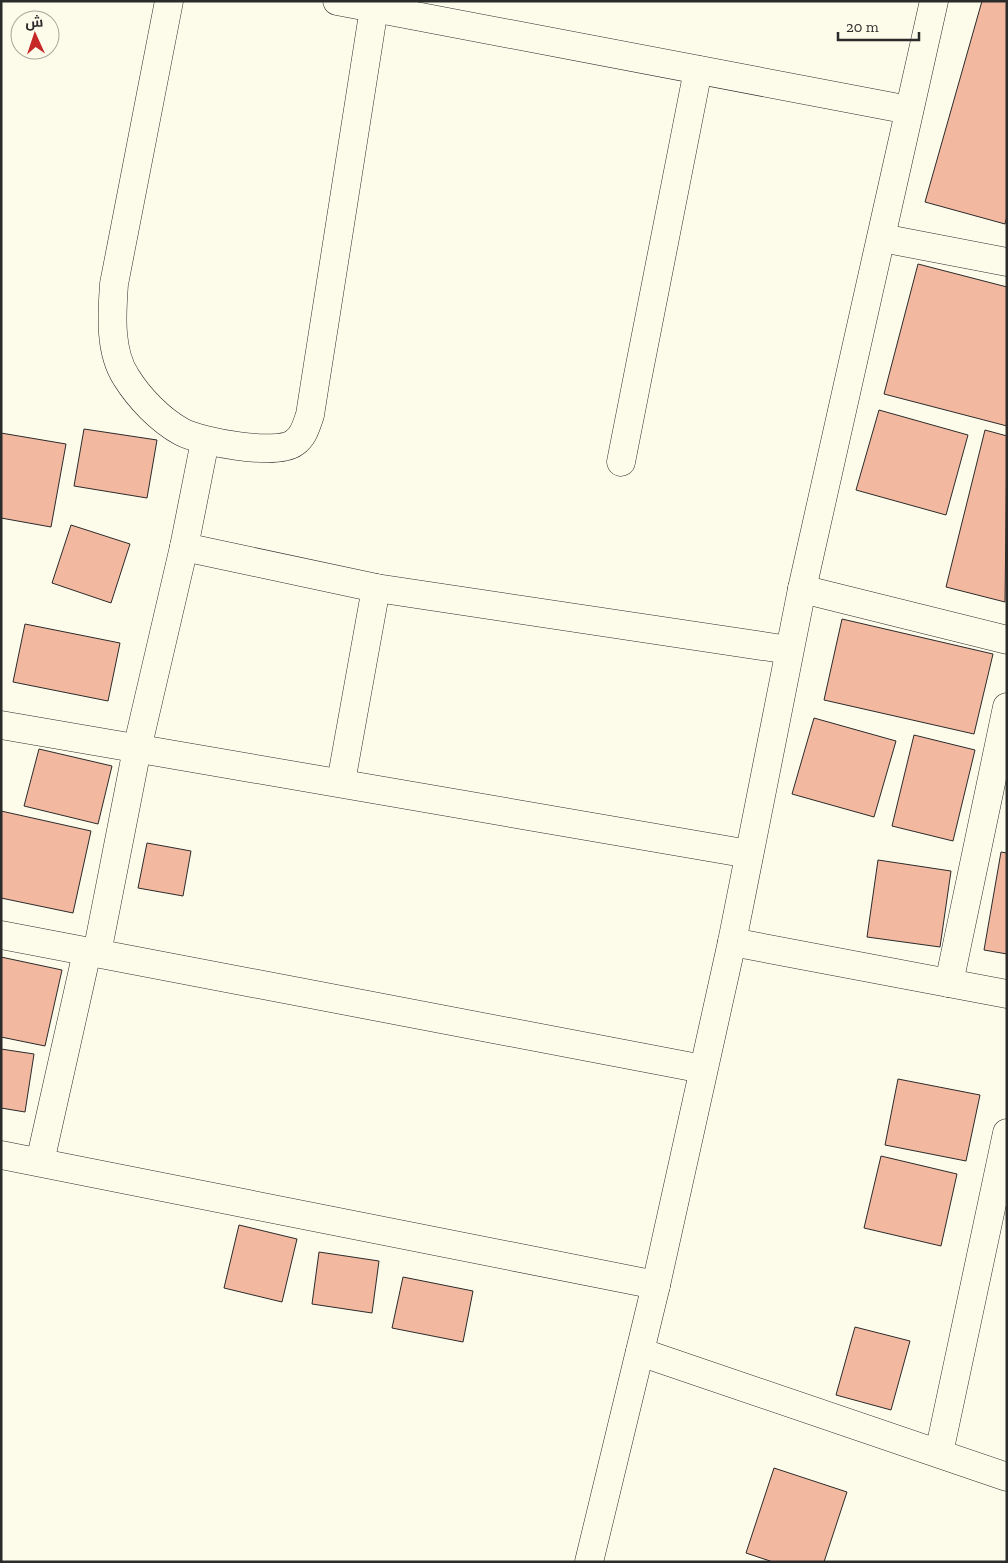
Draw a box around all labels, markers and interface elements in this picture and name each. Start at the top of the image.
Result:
north arrow [10,10,60,60]
scale bar [838,10,919,42]
text: ش [25,14,44,31]
text: 20 m [846,18,879,36]

